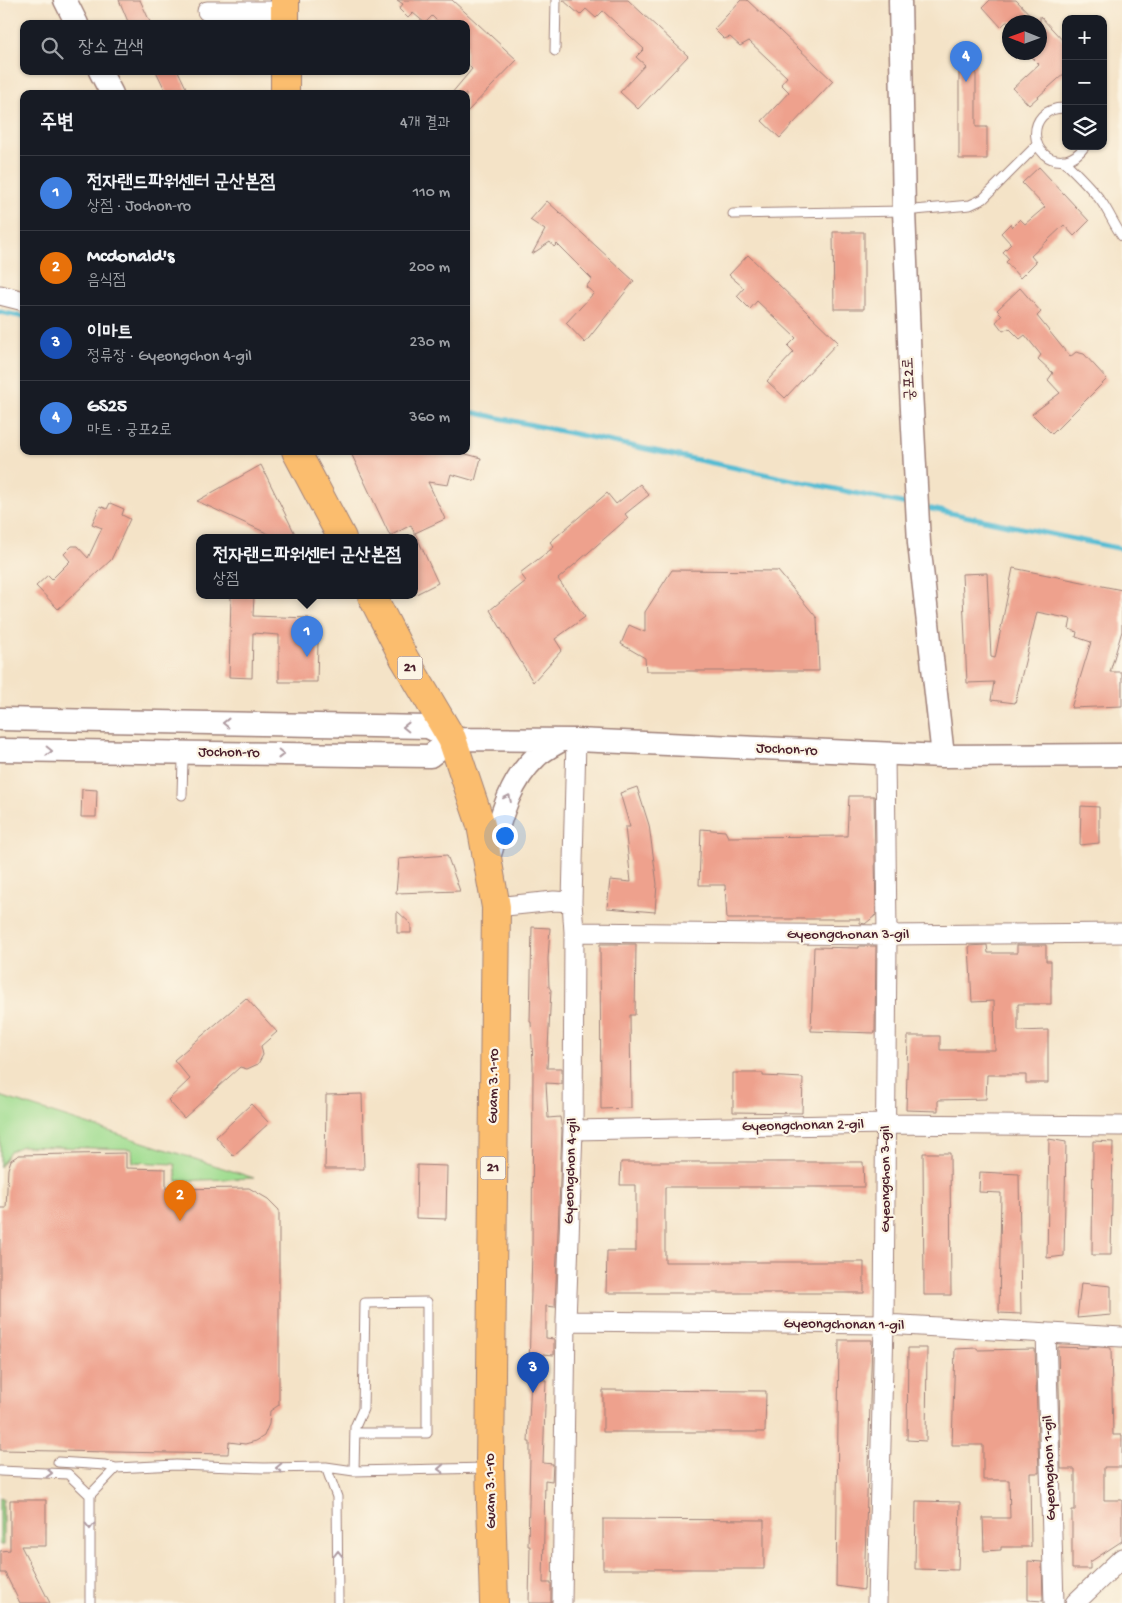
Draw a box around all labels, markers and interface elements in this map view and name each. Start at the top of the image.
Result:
north arrow [1002,15,1047,60]
map controls [1062,15,1107,150]
button: + [1062,15,1107,60]
search box [20,20,470,75]
icon: search [38,34,66,62]
text: 장소 검색 [78,37,144,60]
pin: 4 [950,41,982,82]
button: − [1062,60,1107,105]
button: layers [1062,105,1107,150]
text: 주변 [40,112,74,137]
text: 4개 결과 [400,115,450,134]
text: 전자랜드파워센터 군산본점 [87,172,275,195]
text: 1 [53,184,59,203]
text: 110 m [413,184,450,203]
text: 상점 · Jochon-ro [87,198,191,217]
text: Mcdonald's [87,246,174,269]
text: 2 [52,259,60,278]
text: 200 m [409,259,450,278]
text: 음식점 [87,272,126,291]
text: 이마트 [87,322,133,345]
text: 3 [52,334,60,353]
text: 230 m [410,334,450,353]
text: 정류장 · Gyeongchon 4-gil [87,348,252,367]
street label: 궁포2로 [900,357,920,401]
text: GS25 [87,396,127,419]
text: 4 [52,409,60,428]
text: 360 m [409,409,450,428]
text: 마트 · 궁포2로 [87,422,172,441]
popup [196,534,418,599]
text: 전자랜드파워센터 군산본점 [213,545,401,568]
text: 상점 [213,571,239,590]
pin: 1 [291,616,323,657]
road number: 21 [398,656,422,680]
one-way arrow [221,718,229,728]
one-way arrow [401,721,409,732]
street label: Jochon-ro [756,739,818,761]
street label: Jochon-ro [198,743,260,763]
one-way arrow [45,746,53,756]
one-way arrow [278,749,285,759]
one-way arrow [502,794,512,803]
your location [492,823,518,849]
street label: Gyeongchonan 3-gil [787,926,909,944]
street label: Guam 3.1-ro [484,1048,504,1124]
street label: Gyeongchonan 2-gil [742,1116,864,1136]
street label: Gyeongchon 4-gil [560,1117,582,1225]
street label: Gyeongchon 3-gil [877,1125,895,1233]
road number: 21 [480,1156,506,1180]
pin: 2 [164,1180,196,1221]
street label: Gyeongchonan 1-gil [783,1315,905,1335]
pin: 3 [517,1352,549,1393]
street label: Gyeongchon 1-gil [1039,1415,1061,1521]
street label: Guam 3.1-ro [481,1453,501,1529]
one-way arrow [275,1463,283,1473]
one-way arrow [437,1464,445,1474]
one-way arrow [45,1468,53,1478]
one-way arrow [85,1523,95,1531]
one-way arrow [333,1550,343,1558]

